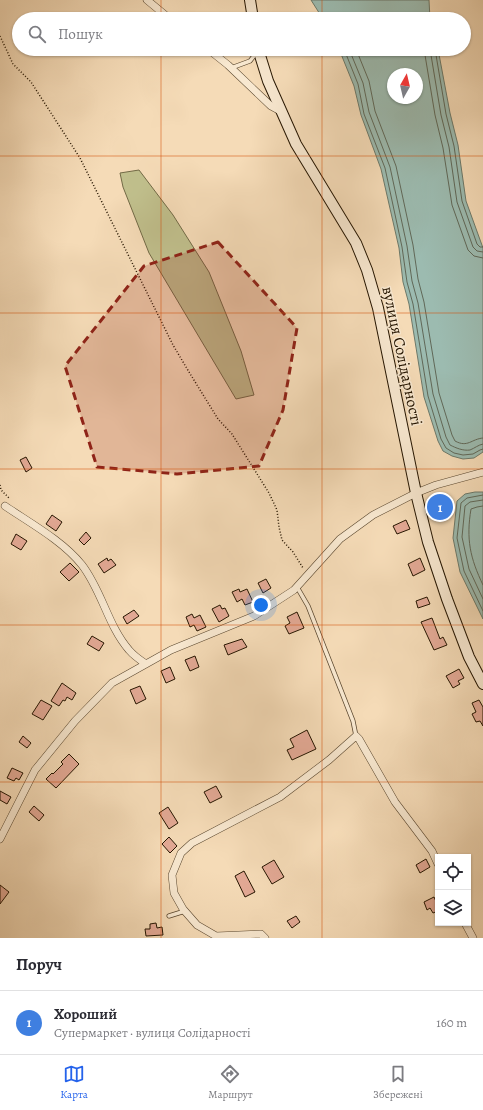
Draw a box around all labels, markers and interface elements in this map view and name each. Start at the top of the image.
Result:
search box [12,12,471,56]
icon: search [26,23,48,45]
text: Пошук [58,24,103,44]
north arrow [387,68,423,104]
street label: вулиця Солідарності [376,284,428,428]
pin: 1 [427,492,453,522]
your location [251,595,271,615]
map controls [435,854,471,926]
button: locate [435,854,471,890]
button: layers [435,890,471,926]
text: Поруч [16,953,62,976]
text: Хороший [54,1004,117,1024]
text: 1 [27,1014,31,1031]
text: 160 m [436,1014,467,1031]
text: Супермаркет · вулиця Солідарності [54,1024,251,1041]
tab: Карта [60,1063,88,1102]
tab: Маршрут [208,1063,253,1102]
tab: Збережені [373,1063,423,1102]

